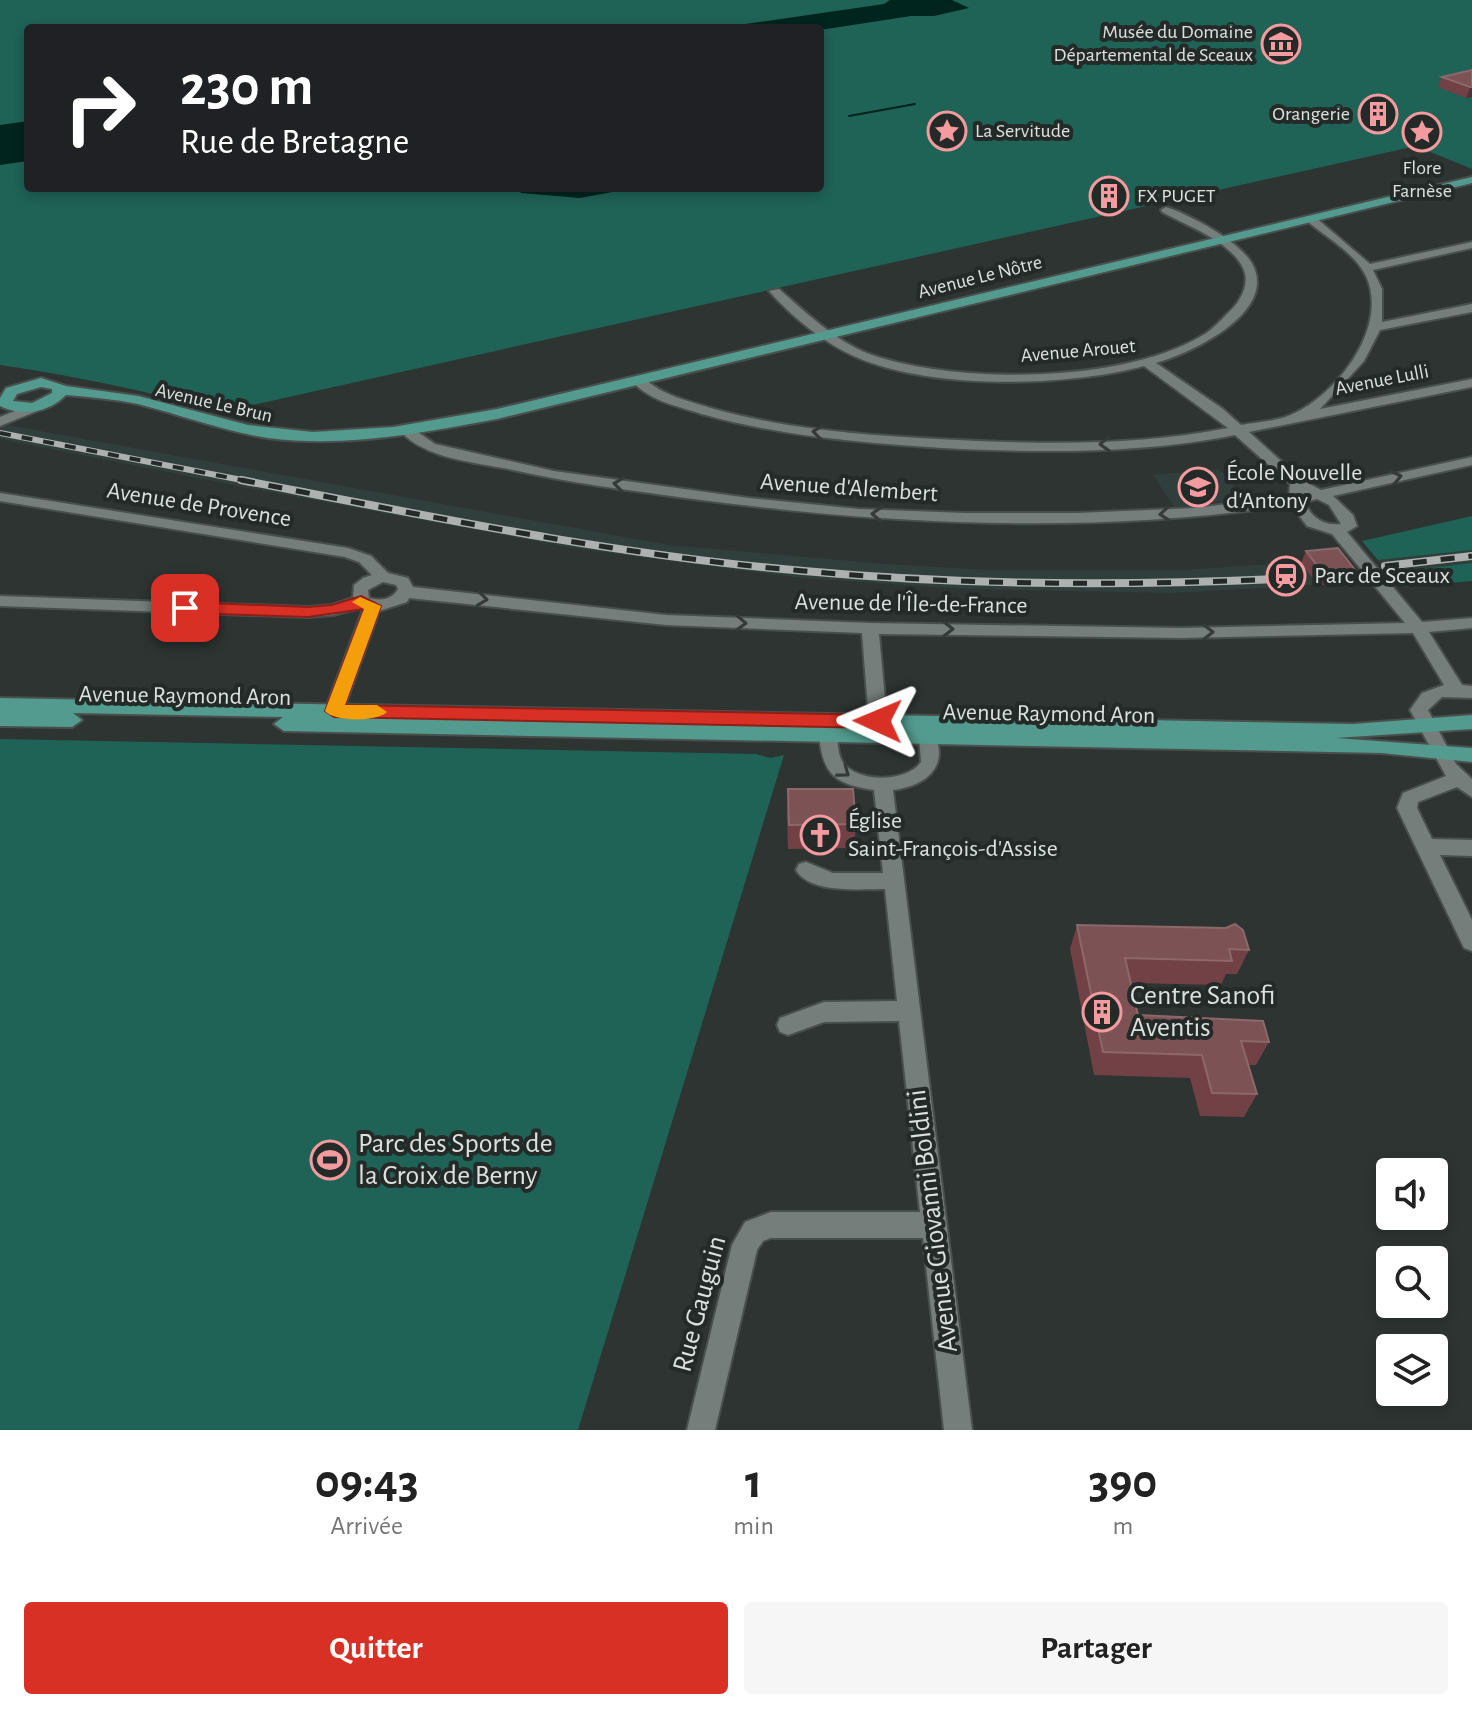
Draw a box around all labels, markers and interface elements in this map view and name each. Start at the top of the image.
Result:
place label: Musée du Domaine Départemental de Sceaux [1053,22,1253,65]
museum icon: Musée du Domaine Départemental de Sceaux [1260,23,1302,65]
icon: right [48,56,152,160]
text: 230 m [180,59,313,115]
building icon: Orangerie [1357,93,1399,135]
place label: Orangerie [1272,104,1350,124]
place icon: La Servitude [926,110,968,152]
place icon: Flore Farnèse [1401,111,1443,153]
place label: La Servitude [975,121,1070,141]
text: Rue de Bretagne [180,124,409,160]
place label: Flore Farnèse [1392,158,1452,201]
building icon: FX PUGET [1088,175,1130,217]
place label: FX PUGET [1137,186,1216,206]
street label: Avenue Le Nôtre [916,252,1044,302]
street label: Avenue Arouet [1020,336,1137,366]
street label: Avenue Lulli [1334,361,1430,399]
street label: Avenue Le Brun [154,380,274,426]
one-way arrow [811,424,825,441]
one-way arrow [1098,436,1111,453]
place label: École Nouvelle d'Antony [1226,459,1362,513]
school or university icon: École Nouvelle d'Antony [1177,466,1219,508]
one-way arrow [1389,469,1403,486]
street label: Avenue d'Alembert [759,470,939,506]
one-way arrow [612,476,626,493]
street label: Avenue de Provence [105,479,293,531]
one-way arrow [870,505,883,522]
one-way arrow [1158,505,1171,522]
station icon: Parc de Sceaux [1265,555,1307,597]
place label: Parc de Sceaux [1314,564,1451,588]
pin [151,574,219,642]
icon: arrive [163,586,207,630]
street label: Avenue de l'Île-de-France [794,588,1028,618]
one-way arrow [476,590,489,607]
one-way arrow [735,614,748,631]
one-way arrow [942,620,955,638]
one-way arrow [1202,623,1215,641]
position arrow [836,679,920,763]
street label: Avenue Raymond Aron [79,682,291,710]
street label: Avenue Raymond Aron [943,700,1155,728]
one-way arrow [835,762,850,776]
place label: Église Saint-François-d'Assise [848,807,1058,861]
church icon: Église Saint-François-d'Assise [799,814,841,856]
place label: Centre Sanofi Aventis [1130,982,1275,1042]
building icon: Centre Sanofi Aventis [1081,991,1123,1033]
street label: Avenue Giovanni Boldini [903,1088,963,1354]
place label: Parc des Sports de la Croix de Berny [358,1130,553,1190]
sports icon: Parc des Sports de la Croix de Berny [309,1139,351,1181]
map controls [1376,1158,1448,1406]
button: sound [1376,1158,1448,1230]
street label: Rue Gauguin [668,1233,732,1375]
button: search [1376,1246,1448,1318]
button: layers [1376,1334,1448,1406]
text: 09:43 [315,1459,419,1507]
text: 1 [745,1459,762,1507]
text: 390 [1088,1459,1157,1507]
text: Arrivée [330,1513,403,1539]
text: min [733,1513,774,1539]
text: m [1113,1513,1133,1539]
button: Quitter [24,1602,728,1694]
button: Partager [744,1602,1448,1694]

